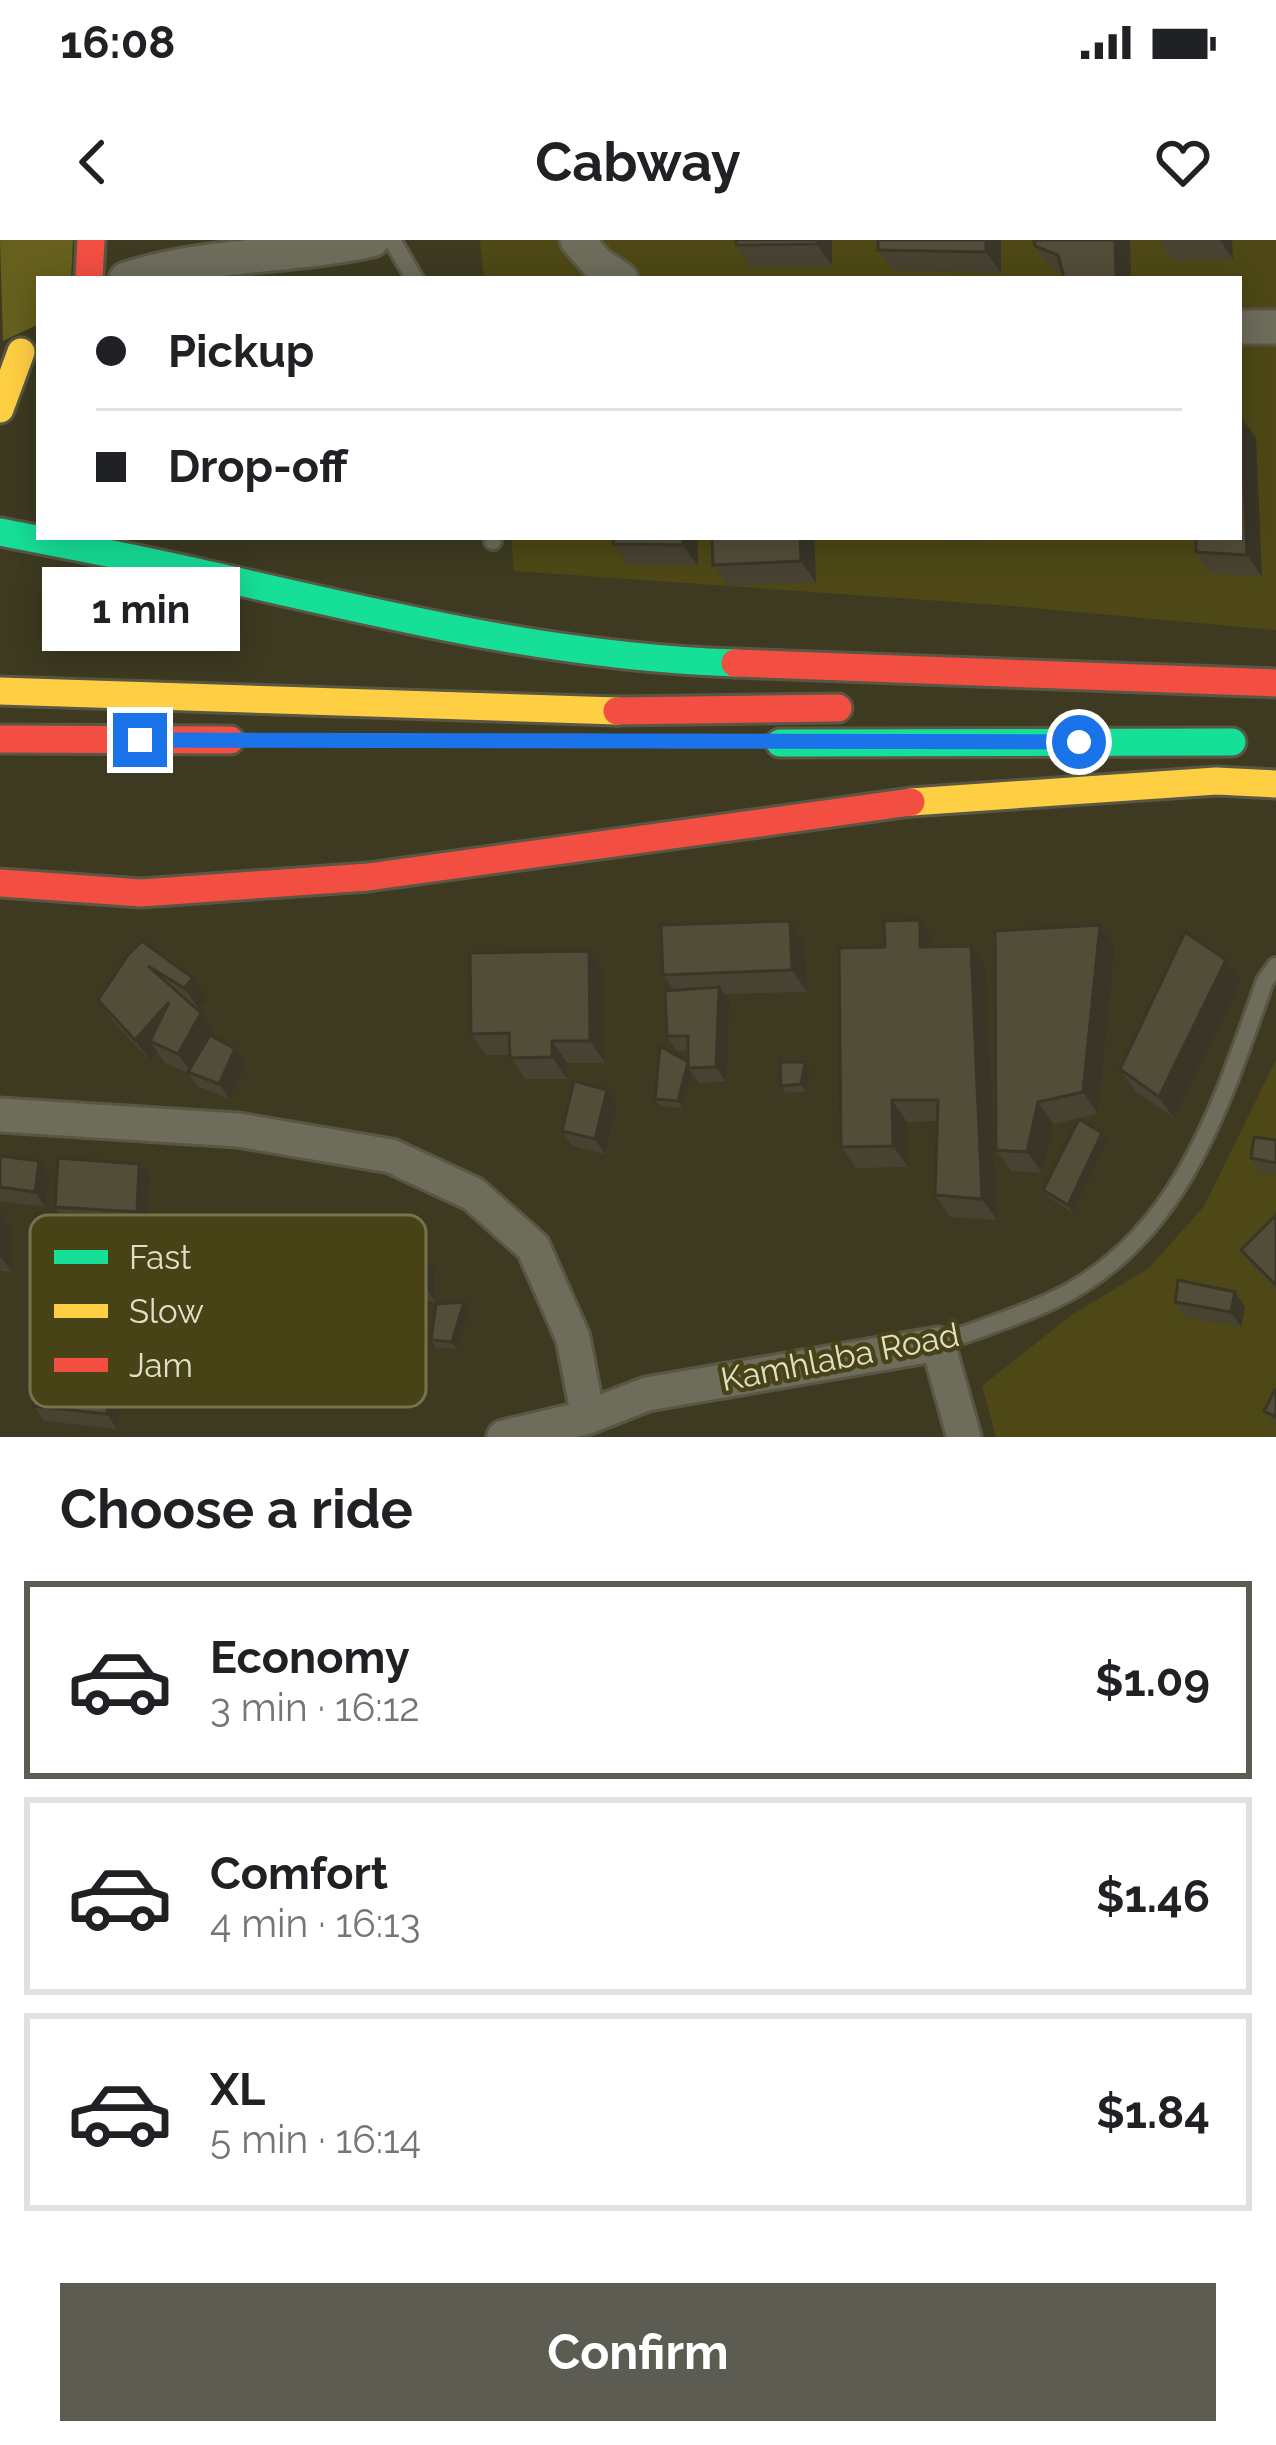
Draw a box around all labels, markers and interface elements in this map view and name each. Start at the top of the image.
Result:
text: 16:08 [60,16,175,69]
icon: back [60,129,126,195]
icon: heart [1150,129,1216,195]
text: Cabway [535,130,741,194]
text: Pickup [168,325,314,378]
text: Drop-off [168,440,348,493]
callout: 1 min [41,566,239,650]
text: 1 min [92,586,190,632]
route end [113,713,167,767]
route start [1052,715,1106,769]
legend [30,1215,426,1407]
text: Fast [129,1238,191,1277]
text: Slow [129,1292,204,1331]
street label: Kamhlaba Road [718,1315,962,1399]
text: Jam [129,1346,193,1385]
text: Choose a ride [60,1477,413,1541]
icon: car [66,1626,174,1734]
text: Economy [210,1631,410,1684]
text: $1.09 [1095,1654,1210,1707]
text: 3 min · 16:12 [210,1684,420,1730]
icon: car [66,1842,174,1950]
text: Comfort [210,1847,388,1900]
text: $1.46 [1096,1870,1210,1923]
text: 4 min · 16:13 [210,1900,421,1946]
icon: car [66,2058,174,2166]
text: XL [210,2063,265,2116]
text: $1.84 [1096,2086,1210,2139]
text: 5 min · 16:14 [210,2116,421,2162]
button: Confirm [60,2283,1216,2421]

